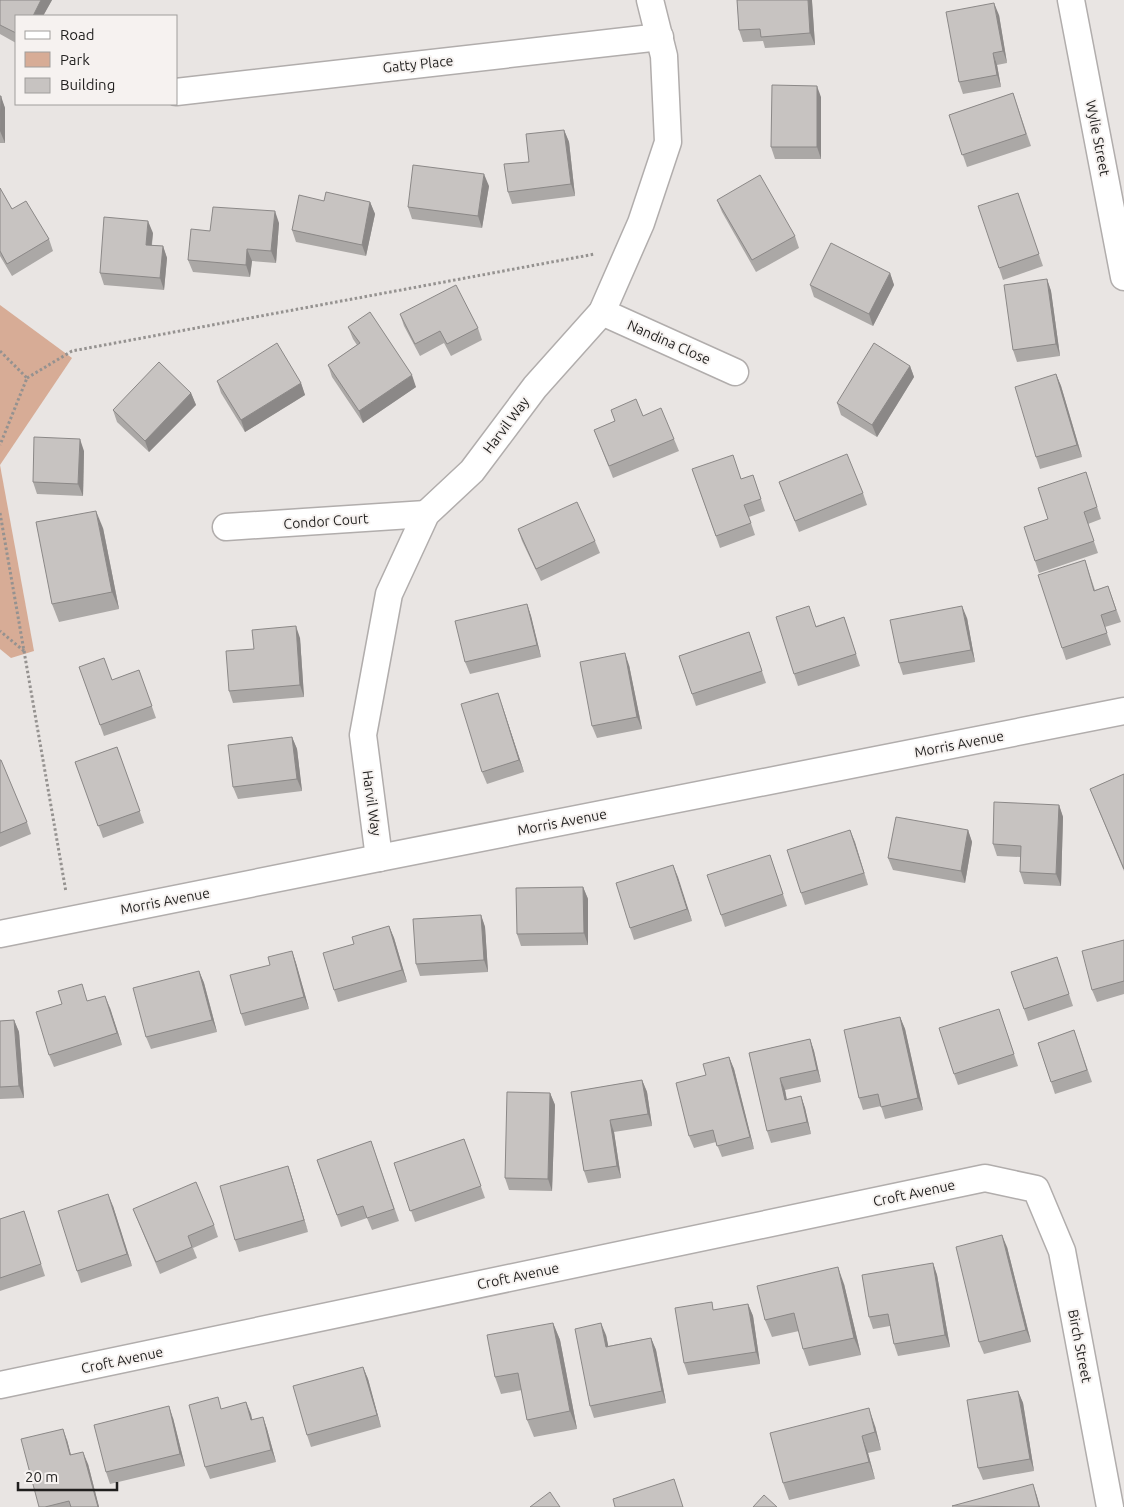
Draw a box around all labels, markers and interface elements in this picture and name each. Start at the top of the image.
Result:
legend [15,15,178,105]
text: Road [60,26,95,43]
text: Park [60,51,90,68]
street label: Gatty Place [382,52,454,76]
text: Building [60,76,115,93]
street label: Wylie Street [1083,99,1113,178]
street label: Nandina Close [625,317,713,367]
street label: Harvil Way [480,394,532,456]
street label: Condor Court [283,510,370,532]
street label: Morris Avenue [913,727,1005,761]
street label: Harvil Way [359,769,385,837]
street label: Morris Avenue [516,805,608,839]
street label: Morris Avenue [119,884,211,918]
street label: Croft Avenue [872,1177,956,1209]
street label: Croft Avenue [476,1260,560,1292]
street label: Birch Street [1065,1308,1095,1385]
street label: Croft Avenue [80,1344,164,1376]
scale bar [18,1460,116,1492]
text: 20 m [25,1468,58,1485]

